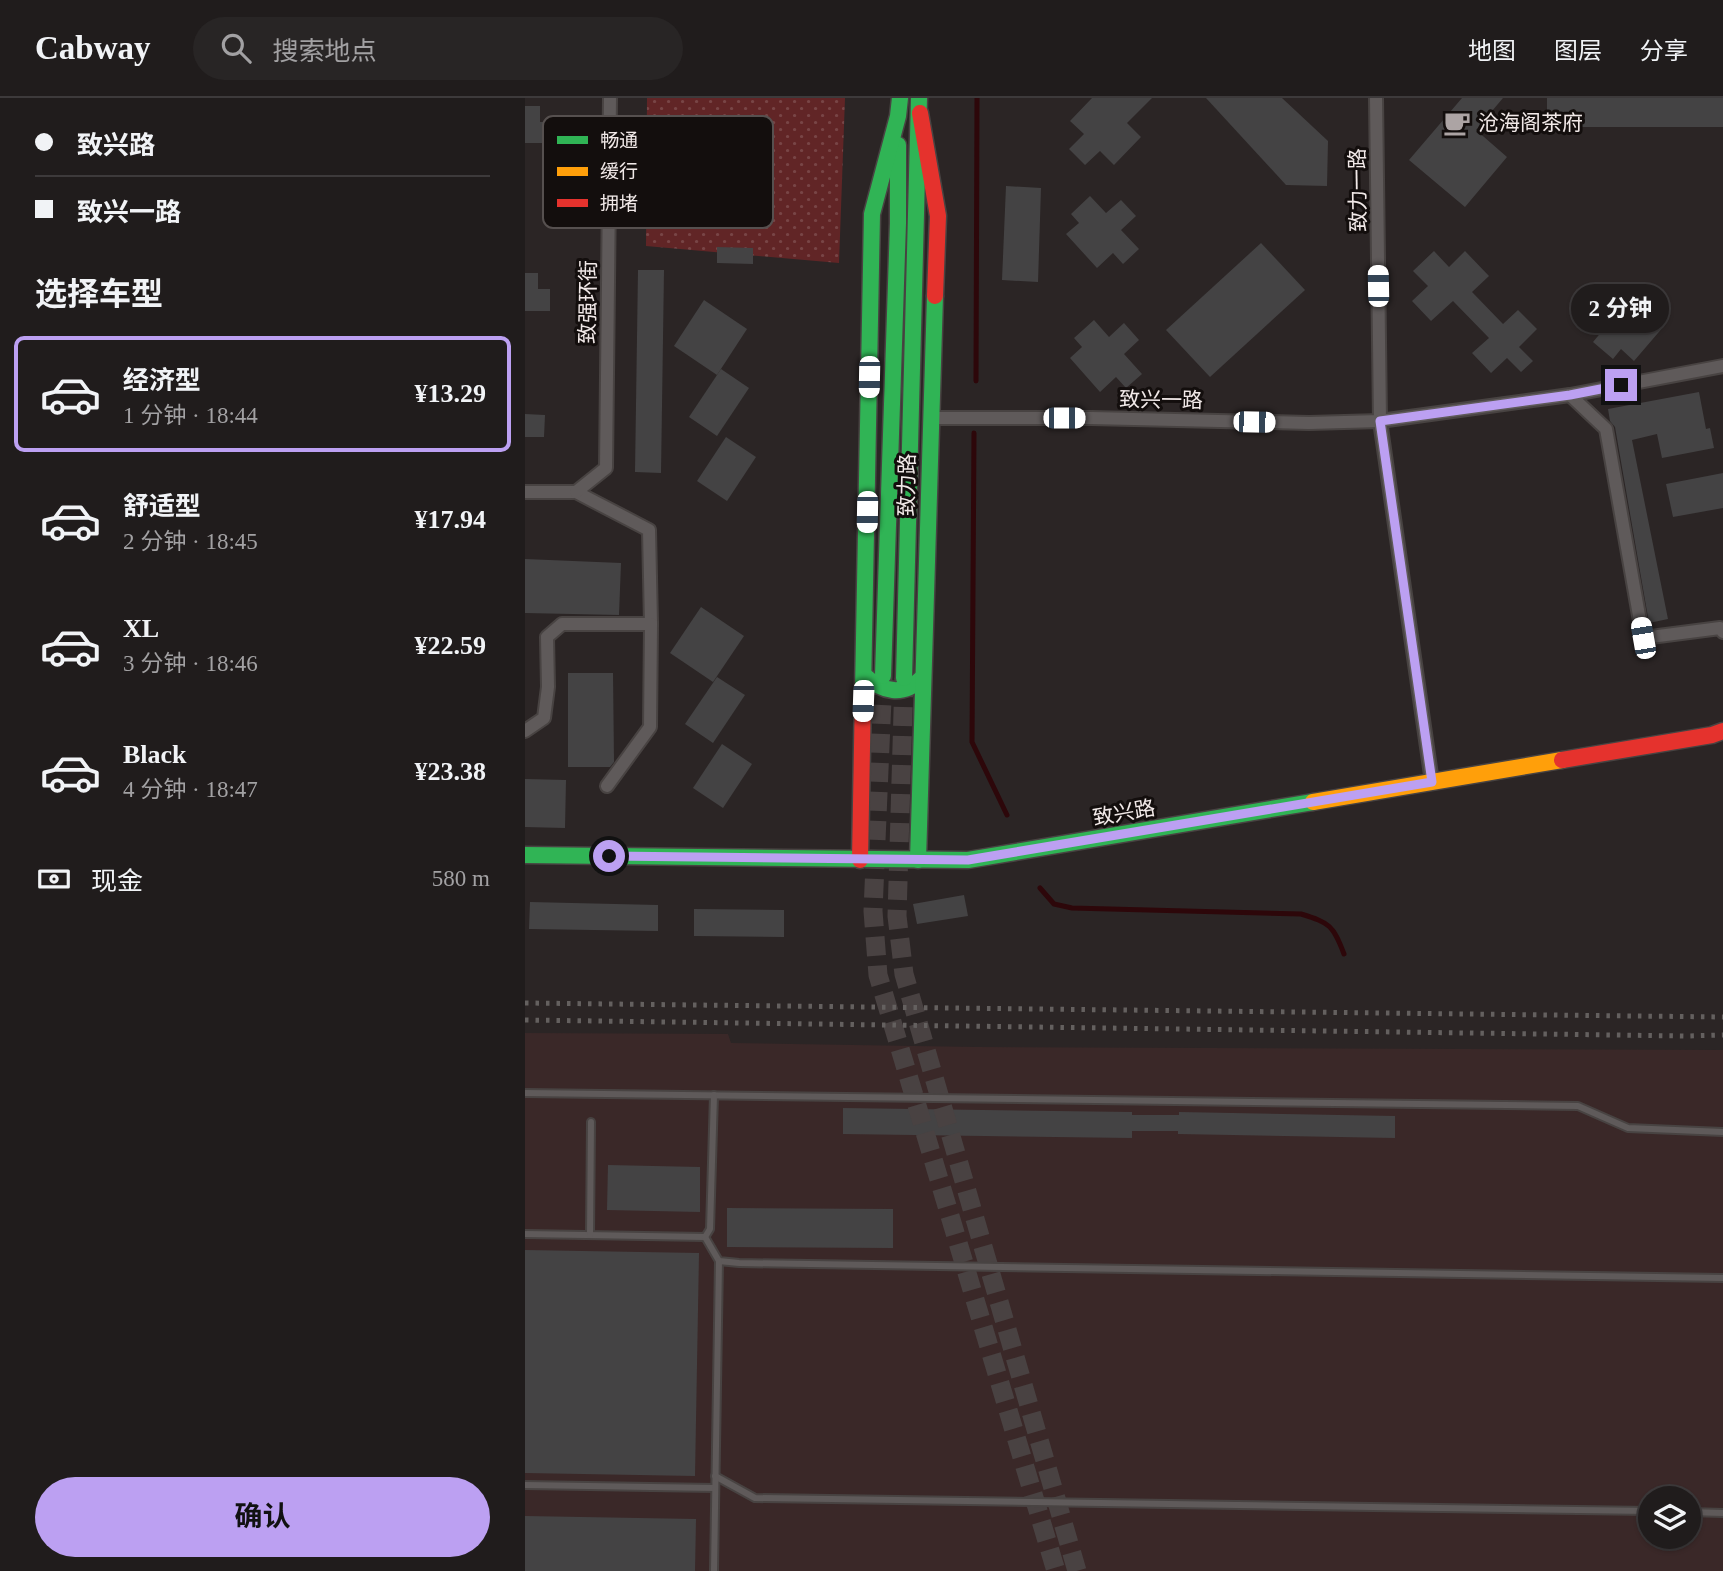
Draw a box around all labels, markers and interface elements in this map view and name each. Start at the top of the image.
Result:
search box [193,17,683,80]
icon: search [217,29,255,67]
text: Cabway [35,30,151,66]
text: 搜索地点 [273,37,377,66]
text: 地图 [1468,38,1516,64]
text: 图层 [1554,38,1602,64]
text: 分享 [1640,38,1688,64]
cafe icon: 沧海阁茶府 [1442,108,1472,138]
place label: 沧海阁茶府 [1478,111,1583,135]
legend [543,116,773,228]
text: 畅通 [600,130,638,151]
text: 致兴路 [77,131,155,160]
street label: 致力一路 [1345,148,1371,232]
text: 缓行 [600,161,638,182]
text: 拥堵 [600,193,638,214]
text: 致兴一路 [77,198,181,227]
street label: 致强环街 [575,260,601,344]
car [1368,265,1389,307]
text: 选择车型 [35,276,163,312]
callout: 2 分钟 [1572,284,1670,332]
text: 2 分钟 [1588,296,1652,321]
car [859,356,880,398]
icon: car [39,363,102,426]
text: 经济型 [123,366,201,395]
route end [1605,369,1637,401]
text: ¥13.29 [415,379,486,408]
street label: 致兴一路 [1119,387,1203,413]
text: 1 分钟 · 18:44 [123,403,258,428]
car [1044,408,1086,429]
car [1233,411,1276,433]
street label: 致力路 [894,453,920,517]
icon: car [39,489,102,552]
car [857,491,878,533]
text: 舒适型 [123,492,201,521]
text: ¥17.94 [415,505,486,534]
text: 2 分钟 · 18:45 [123,529,258,554]
text: XL [123,614,159,643]
icon: car [39,615,102,678]
car [1630,615,1657,661]
text: ¥22.59 [415,631,486,660]
text: 3 分钟 · 18:46 [123,651,258,676]
car [852,680,875,722]
text: Black [123,740,187,769]
icon: car [39,741,102,804]
text: ¥23.38 [415,757,486,786]
text: 4 分钟 · 18:47 [123,777,258,802]
street label: 致兴路 [1091,796,1157,830]
route start [593,840,625,872]
icon: cash [35,860,73,898]
text: 580 m [432,866,490,891]
text: 现金 [91,867,143,896]
button: 确认 [35,1477,490,1557]
map controls [1638,1486,1701,1549]
button: layers [1638,1486,1701,1549]

